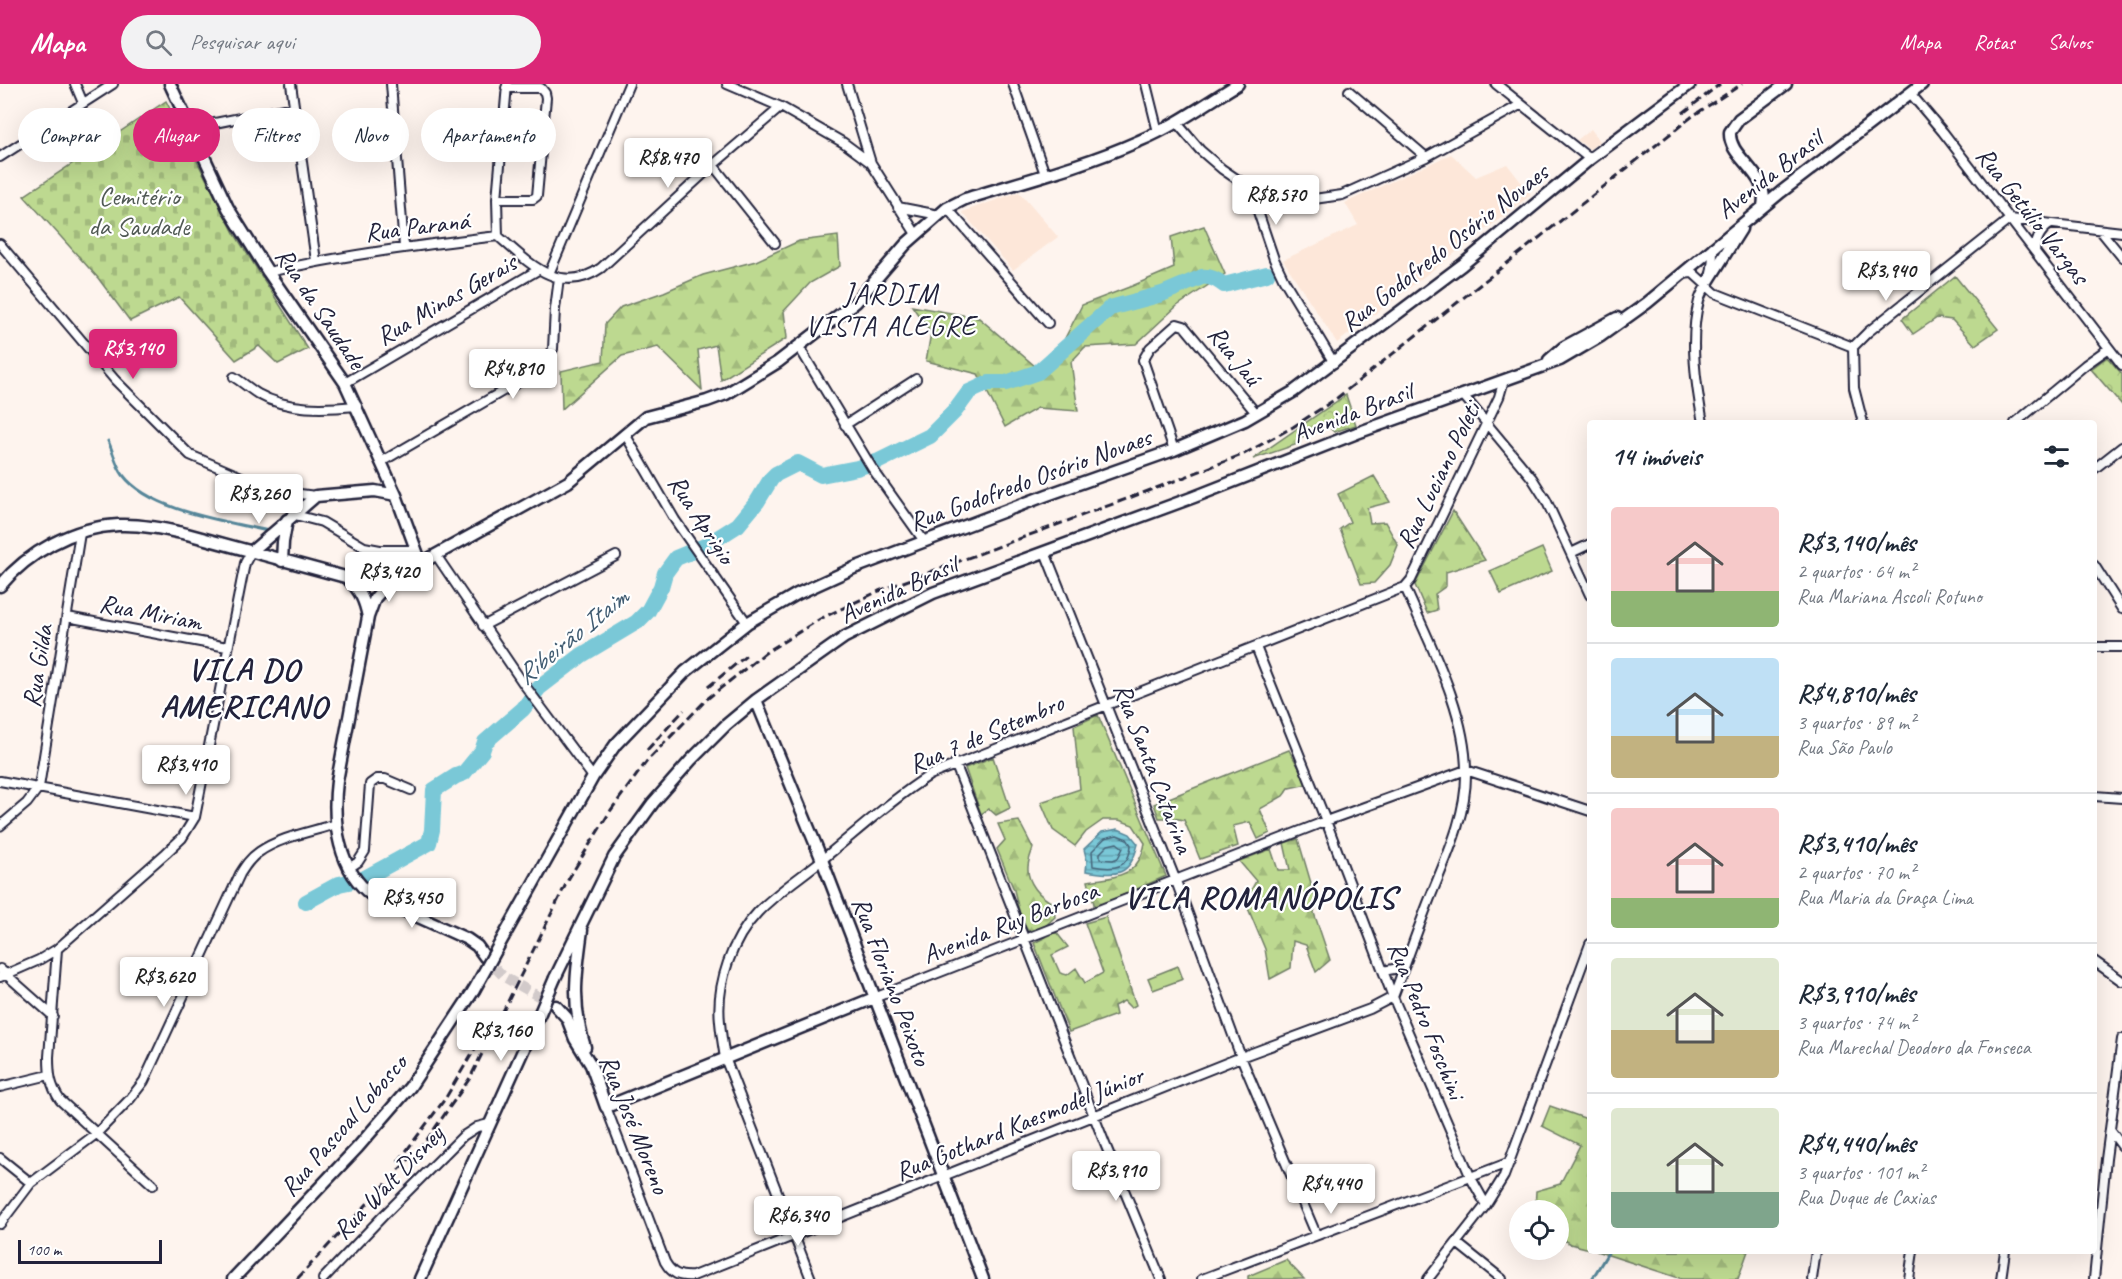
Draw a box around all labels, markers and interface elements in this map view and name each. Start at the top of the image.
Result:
search box [121,15,541,69]
text: Mapa [30,25,85,60]
icon: search [142,26,175,59]
text: Pesquisar aqui [190,28,295,56]
text: Mapa [1900,29,1941,55]
text: Rotas [1974,29,2015,55]
text: Salvos [2048,29,2092,55]
chip: Comprar [18,108,121,162]
chip: Alugar [133,108,220,162]
chip: Filtros [232,108,320,162]
chip: Novo [332,108,409,162]
chip: Apartamento [421,108,556,162]
street label: Avenida Brasil [1710,120,1833,226]
pin: R$8,470 [613,138,723,189]
street label: Rua Getúlio Vargas [1969,140,2098,292]
text: R$8,470 [638,145,698,170]
street label: Rua Godofredo Osório Novaes [1334,155,1557,339]
pin: R$8,570 [1221,175,1331,226]
park label: Cemitério da Saudade [89,180,191,243]
text: R$8,570 [1246,182,1306,207]
street label: Rua Paraná [363,203,474,249]
street label: Rua da Saudade [268,241,375,377]
street label: Rua Minas Gerais [370,245,524,353]
pin: R$3,940 [1831,251,1941,302]
text: R$3,940 [1856,258,1916,283]
district label: JARDIM VISTA ALEGRE [805,276,978,343]
street label: Rua Jaú [1200,319,1270,394]
pin: R$3,140 [78,329,188,380]
text: R$3,140 [103,336,163,361]
pin: R$4,810 [458,349,568,400]
text: R$4,810 [483,356,543,381]
street label: Avenida Brasil [1287,373,1421,450]
street label: Rua Luciano Poleti [1389,394,1489,554]
street label: Rua Godofredo Osório Novaes [905,420,1158,539]
text: 14 imóveis [1611,440,1701,473]
icon: filters [2040,440,2073,473]
street label: Rua Aprigio [661,468,744,573]
pin: R$3,260 [204,474,314,525]
text: R$3,260 [229,481,289,506]
text: R$3,140/mês [1797,526,1916,559]
icon: home [1659,531,1731,603]
street label: Avenida Brasil [834,546,966,631]
pin: R$3,420 [334,552,444,603]
text: R$3,420 [359,559,419,584]
text: 2 quartos · 64 m² [1797,559,1915,584]
water label: Ribeirão Itaim [509,579,637,692]
text: Rua Mariana Ascoli Rotuno [1797,584,1982,609]
street label: Rua Miriam [97,586,207,639]
street label: Rua Gilda [15,621,61,710]
district label: VILA DO AMERICANO [160,649,330,727]
text: R$4,810/mês [1797,677,1916,710]
street label: Rua Santa Catarina [1106,678,1202,859]
icon: home [1659,682,1731,754]
street label: Rua 7 de Setembro [904,685,1070,781]
text: 3 quartos · 89 m² [1797,710,1915,735]
text: Rua São Paulo [1797,735,1892,760]
pin: R$3,410 [131,745,241,796]
text: R$3,410 [156,752,216,777]
text: R$3,410/mês [1797,827,1916,860]
icon: home [1659,832,1731,904]
text: 2 quartos · 70 m² [1797,860,1915,885]
street label: Avenida Ruy Barbosa [918,873,1104,971]
district label: VILA ROMANÓPOLIS [1124,877,1402,918]
pin: R$3,450 [357,878,467,929]
text: R$3,450 [382,885,442,910]
text: Rua Maria da Graça Lima [1797,885,1973,910]
street label: Rua Floriano Peixoto [844,892,939,1072]
street label: Rua Pedro Foschini [1380,937,1474,1107]
pin: R$3,620 [109,957,219,1008]
text: R$3,620 [134,964,194,989]
text: R$3,910/mês [1797,977,1915,1010]
icon: home [1659,982,1731,1054]
text: 3 quartos · 74 m² [1797,1010,1915,1035]
pin: R$3,160 [446,1011,556,1062]
text: R$3,160 [471,1018,531,1043]
text: Rua Marechal Deodoro da Fonseca [1797,1035,2031,1060]
street label: Rua Pascoal Lobosco [273,1045,416,1203]
street label: Rua José Moreno [592,1050,678,1200]
street label: Rua Gothard Kaesmodel Júnior [890,1058,1150,1188]
street label: Rua Walt Disney [326,1117,452,1246]
text: R$4,440/mês [1797,1127,1916,1160]
icon: home [1659,1132,1731,1204]
pin: R$3,910 [1061,1151,1171,1202]
text: R$3,910 [1086,1158,1146,1183]
text: 3 quartos · 101 m² [1797,1160,1924,1185]
pin: R$4,440 [1276,1164,1386,1215]
text: R$4,440 [1301,1171,1361,1196]
text: Rua Duque de Caxias [1797,1185,1935,1210]
pin: R$6,340 [743,1196,853,1247]
map controls [1509,1200,1569,1260]
button: locate [1509,1200,1569,1260]
text: R$6,340 [768,1203,828,1228]
scale bar [18,1237,162,1264]
text: 100 m [27,1240,61,1260]

